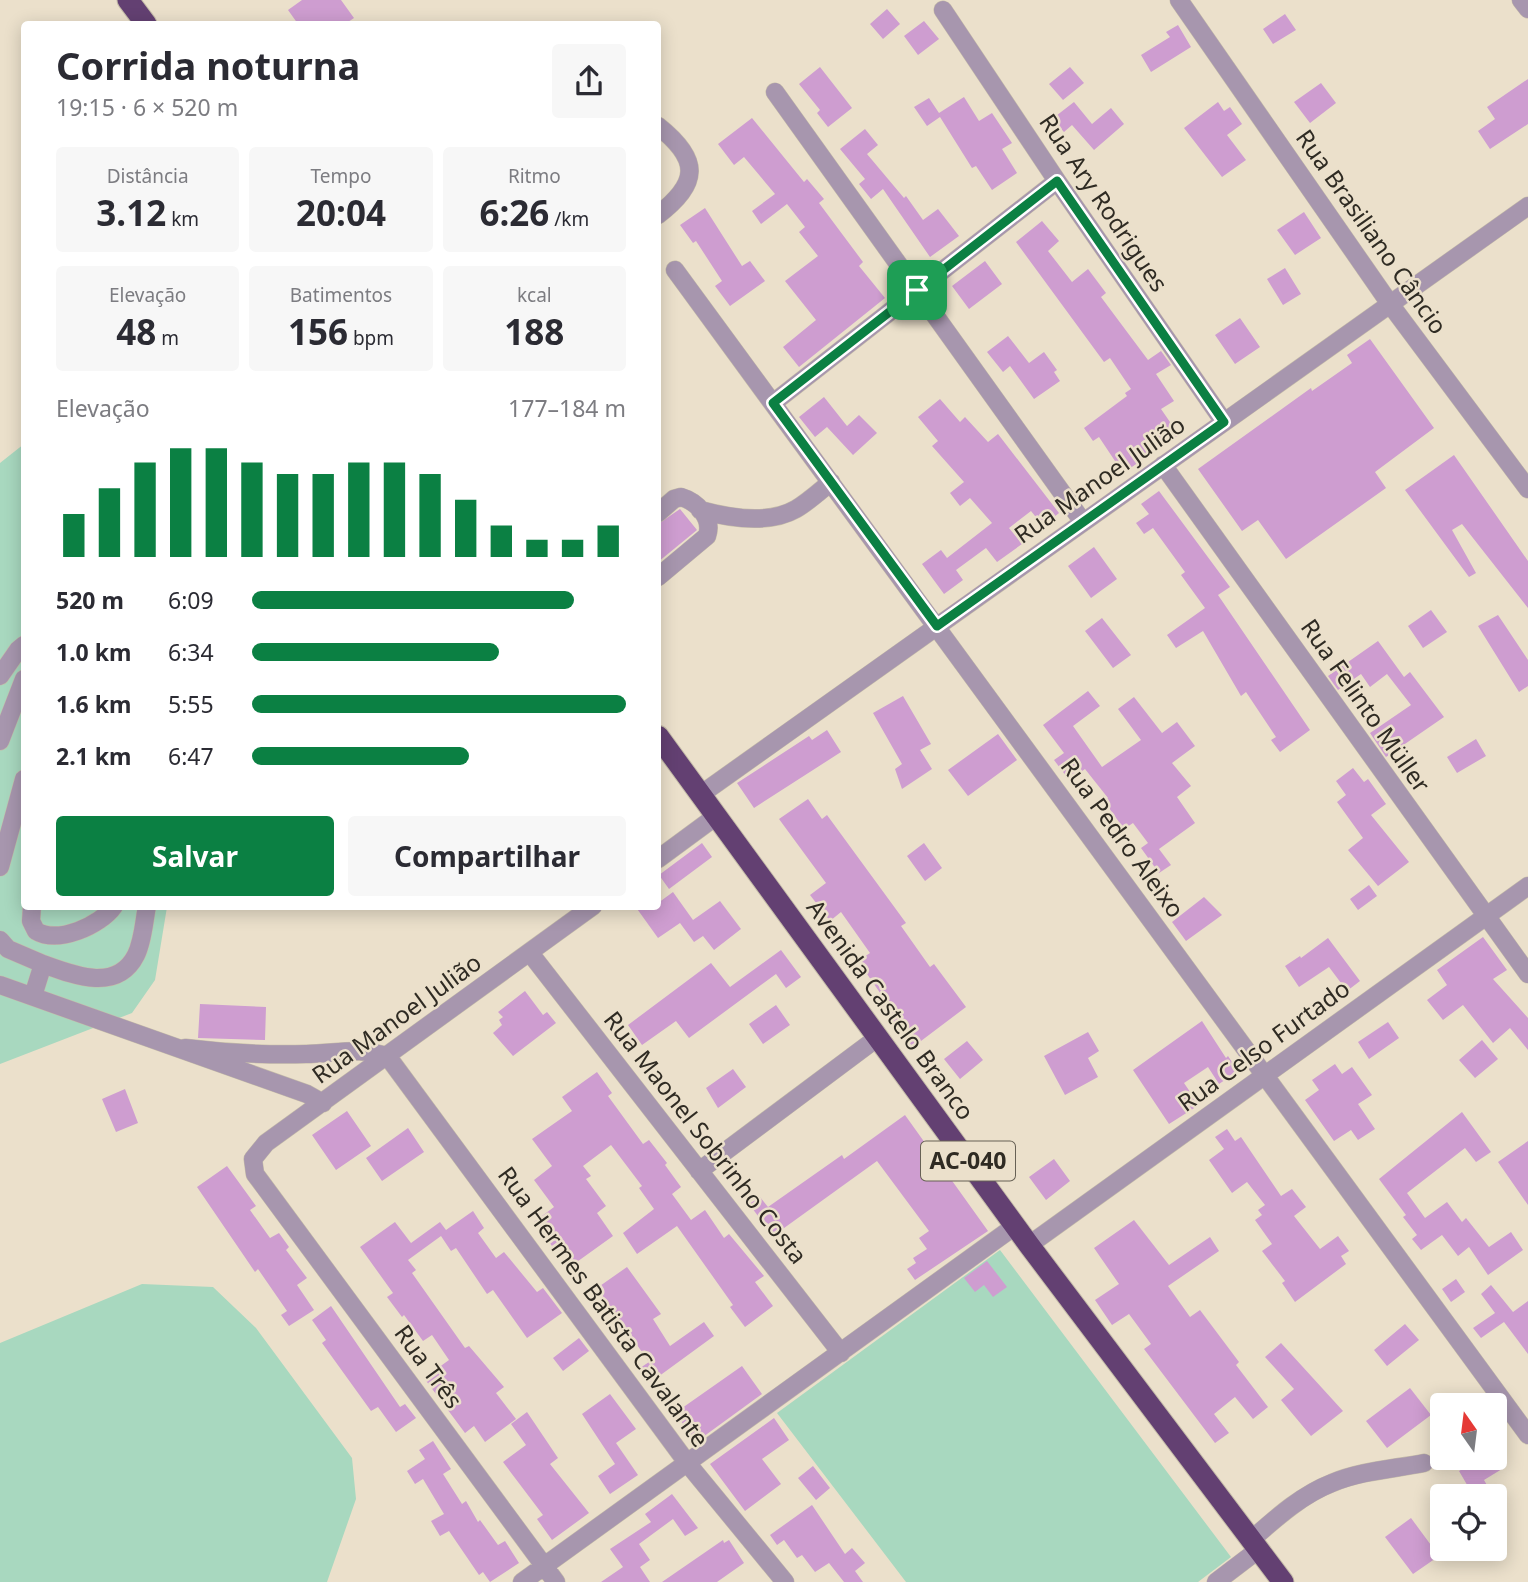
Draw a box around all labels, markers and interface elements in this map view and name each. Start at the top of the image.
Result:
text: Corrida noturna [56,39,360,91]
button: share [552,44,626,118]
text: 19:15 · 6 × 520 m [56,91,238,123]
street label: Rua Ary Rodrigues [1032,107,1176,298]
street label: Rua Brasiliano Câncio [1289,122,1455,340]
text: Distância [107,163,189,189]
text: Tempo [311,163,371,189]
text: Ritmo [508,163,561,189]
text: 3.12 [96,189,166,236]
text: 20:04 [296,189,386,236]
text: 6:26 [479,189,549,236]
text: km [166,206,199,232]
text: /km [549,206,589,232]
pin [887,260,947,320]
icon: arrive [898,271,936,309]
text: Elevação [109,282,186,308]
text: Batimentos [290,282,392,308]
text: kcal [517,282,552,308]
text: 48 [116,308,156,355]
text: 156 [288,308,348,355]
text: 188 [504,308,564,355]
text: m [156,325,179,351]
text: bpm [348,325,394,351]
text: Elevação [56,392,150,424]
text: 177–184 m [508,392,626,424]
street label: Rua Manoel Julião [1007,407,1191,550]
text: 520 m [56,584,124,616]
text: 6:09 [168,584,214,616]
street label: Rua Felinto Müller [1294,612,1438,798]
text: 1.0 km [56,636,131,668]
text: 6:34 [168,636,214,668]
text: 1.6 km [56,688,131,720]
text: 5:55 [168,688,214,720]
text: 2.1 km [56,740,131,772]
text: 6:47 [168,740,214,772]
street label: Rua Pedro Aleixo [1054,750,1193,924]
button: Salvar [56,816,334,896]
button: Compartilhar [348,816,626,896]
street label: Avenida Castelo Branco [800,892,983,1126]
street label: Rua Manoel Julião [305,945,487,1090]
street label: Rua Celso Furtado [1170,971,1356,1118]
street label: Rua Maonel Sobrinho Costa [597,1004,815,1270]
road number: AC-040 [921,1142,1015,1180]
street label: Rua Hermes Batista Cavalante [491,1159,717,1453]
street label: Rua Três [388,1318,471,1415]
north arrow [1430,1393,1507,1470]
map controls [1430,1393,1507,1561]
button: locate [1430,1484,1507,1561]

